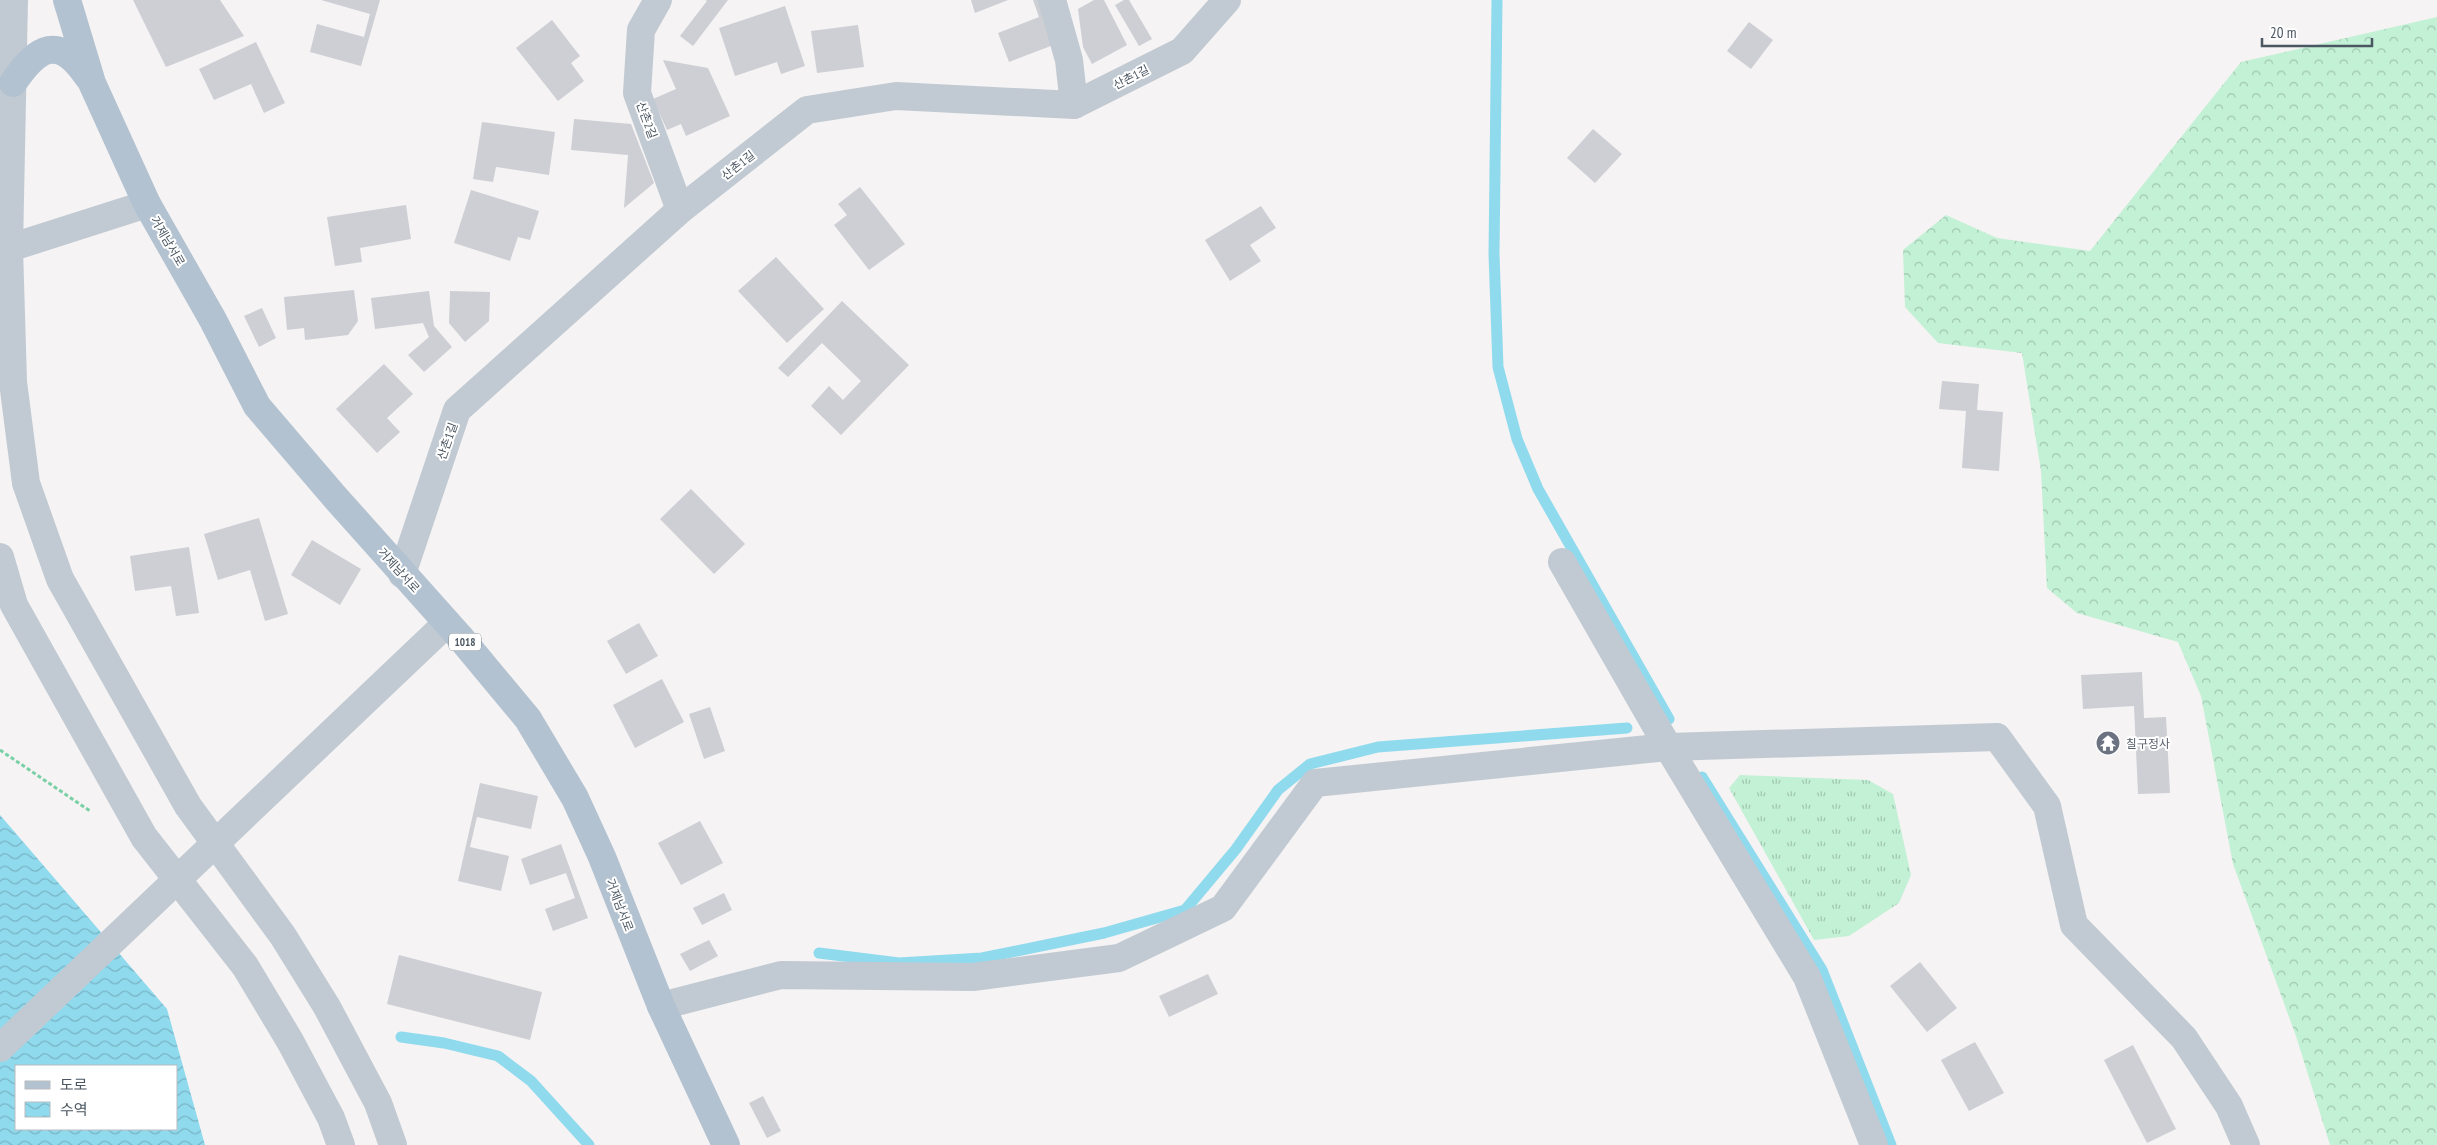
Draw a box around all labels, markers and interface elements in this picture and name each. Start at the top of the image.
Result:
scale bar [2262,15,2372,47]
text: 20 m [2270,23,2296,42]
street label: 산촌1길 [1110,62,1152,92]
street label: 산촌2길 [633,99,661,141]
street label: 산촌1길 [718,147,758,183]
street label: 거제남서로 [148,213,188,269]
street label: 산촌1길 [434,420,460,462]
street label: 거제남서로 [375,544,423,596]
road number: 1018 [449,634,481,650]
temple icon: 칠구정사 [2095,730,2121,756]
place label: 칠구정사 [2126,736,2170,751]
street label: 거제남서로 [603,877,637,933]
legend [15,1065,178,1130]
text: 도로 [60,1075,88,1094]
text: 수역 [60,1100,88,1119]

